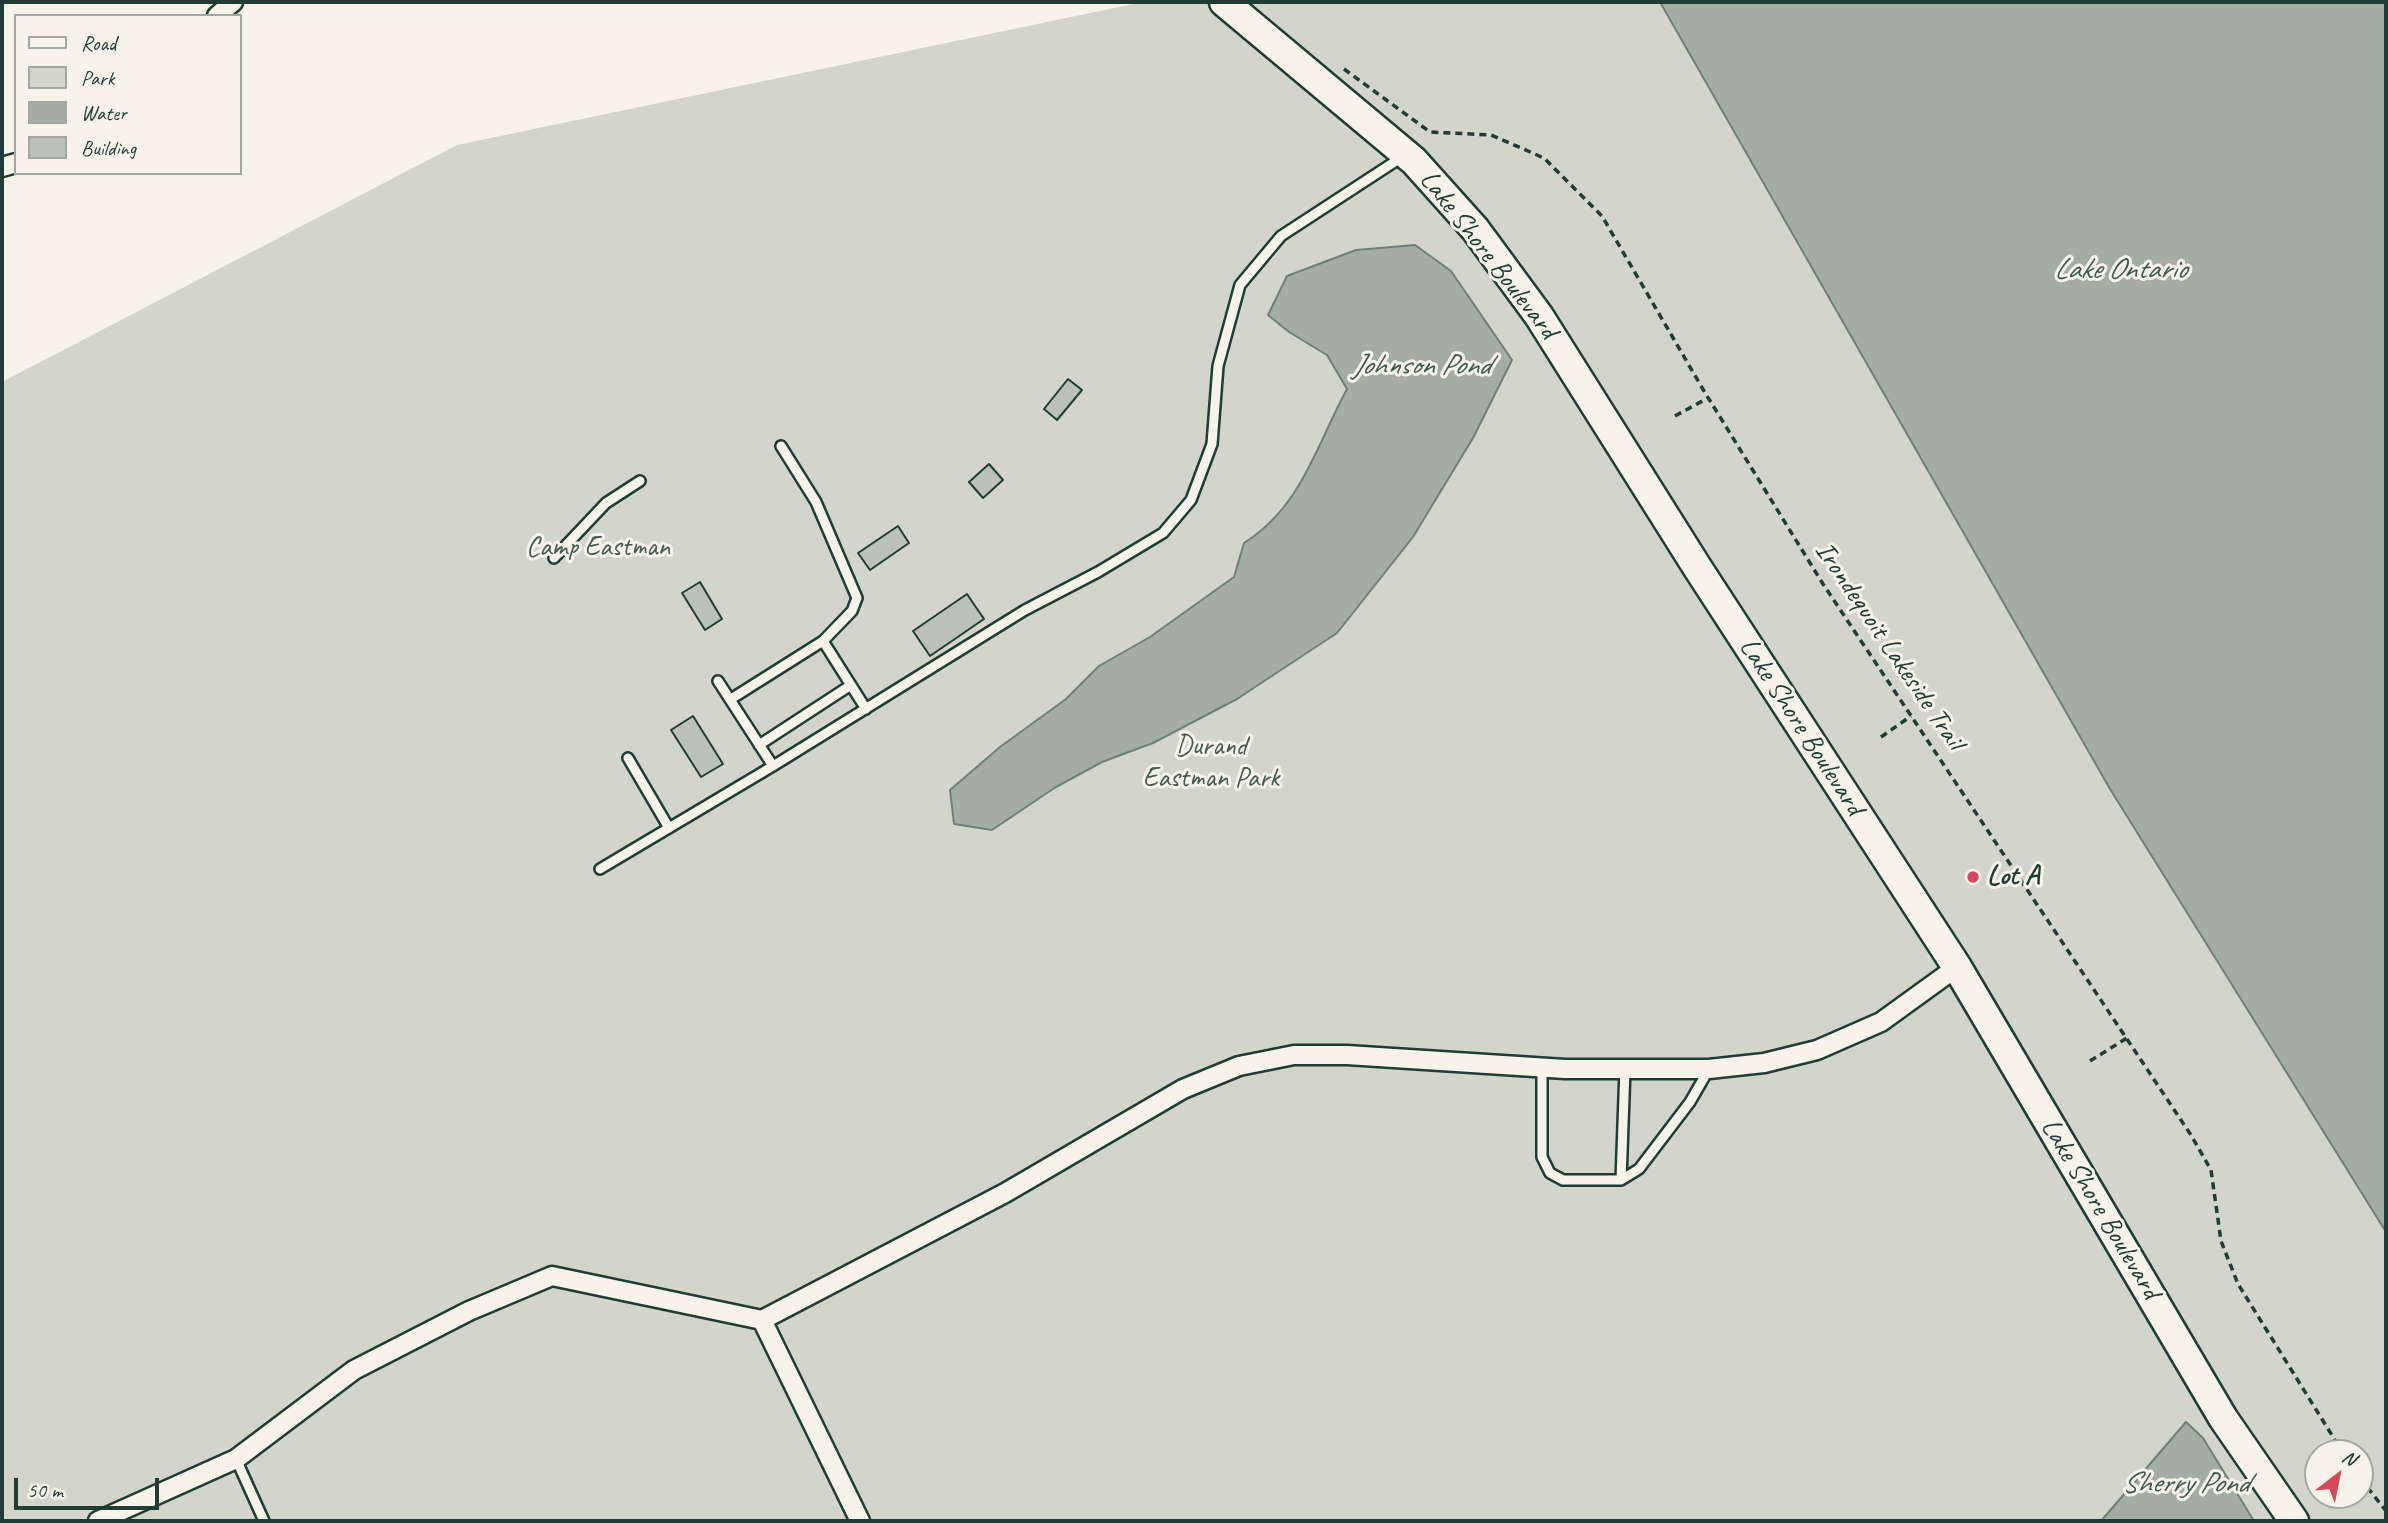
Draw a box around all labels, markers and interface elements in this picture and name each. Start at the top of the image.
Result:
legend [14,14,242,175]
text: Road [81,30,116,56]
text: Park [81,65,114,91]
text: Water [81,100,127,126]
text: Building [81,135,136,161]
street label: Lake Shore Boulevard [1412,164,1564,346]
water label: Lake Ontario [2054,252,2186,288]
water label: Johnson Pond [1352,348,1490,384]
park label: Camp Eastman [526,531,670,565]
street label: Irondequoit Lakeside Trail [1807,536,1971,756]
street label: Lake Shore Boulevard [1731,632,1871,822]
park label: Durand Eastman Park [1143,730,1279,796]
place label: Lot A [1987,860,2039,894]
marker: Lot A [1965,869,1981,885]
street label: Lake Shore Boulevard [2033,1113,2167,1305]
north arrow [2304,1439,2374,1509]
text: N [2338,1445,2360,1471]
scale bar [18,1464,163,1508]
water label: Sherry Pond [2122,1466,2248,1502]
text: 50 m [27,1477,63,1503]

